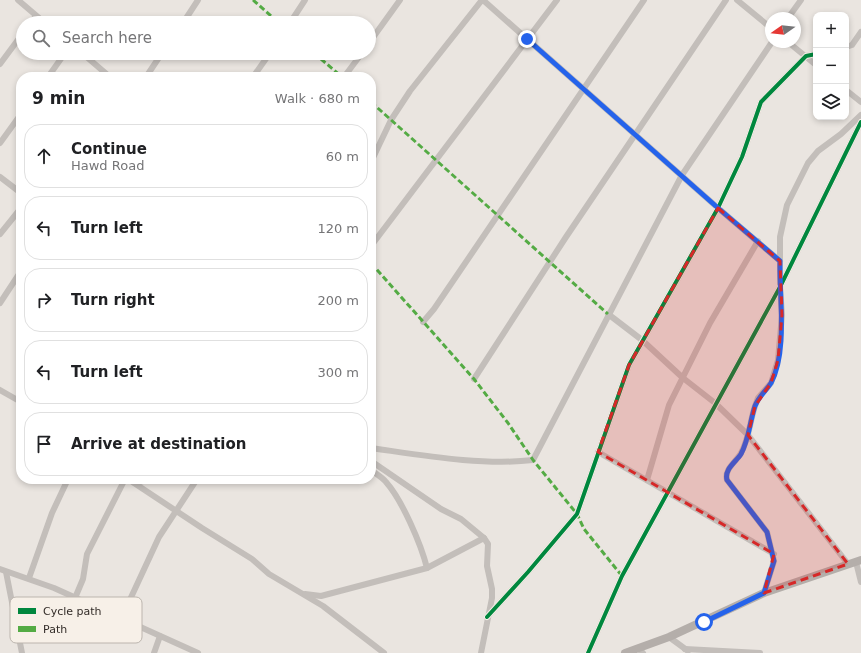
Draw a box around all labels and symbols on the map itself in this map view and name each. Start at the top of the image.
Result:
north arrow [765,12,801,48]
route end [518,30,536,48]
legend [10,597,142,643]
text: Cycle path [43,605,102,618]
route start [695,613,713,631]
text: Path [43,623,67,636]

